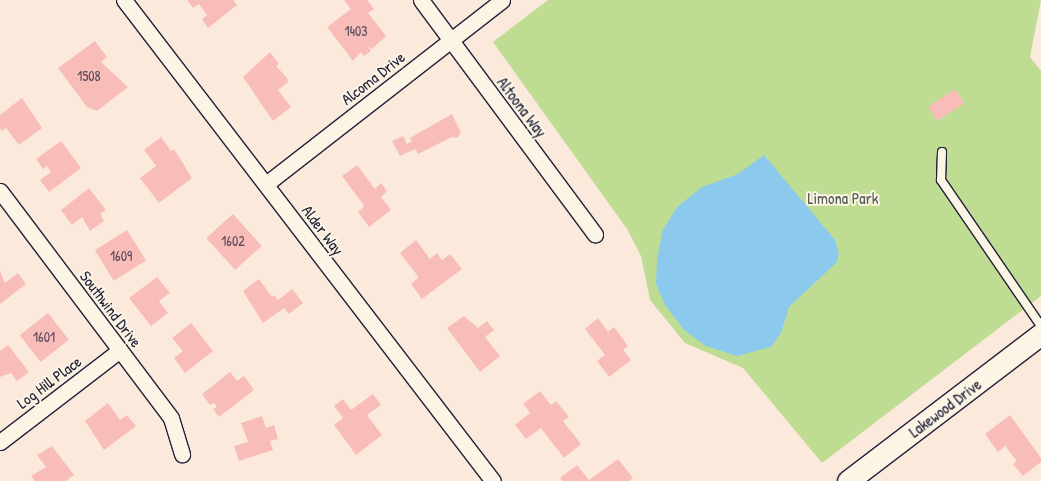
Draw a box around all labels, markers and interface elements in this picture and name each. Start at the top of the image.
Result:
house number: 1403 [345,23,367,39]
street label: Alcoma Drive [337,47,409,109]
house number: 1508 [77,68,101,84]
street label: Altoona Way [493,73,551,141]
park label: Limona Park [808,188,878,208]
street label: Alder Way [298,201,348,259]
house number: 1602 [221,233,245,249]
house number: 1609 [110,248,132,264]
street label: Southwind Drive [76,267,146,351]
house number: 1601 [33,329,55,345]
street label: Log Hill Place [13,352,85,412]
street label: Lakewood Drive [905,375,985,441]

